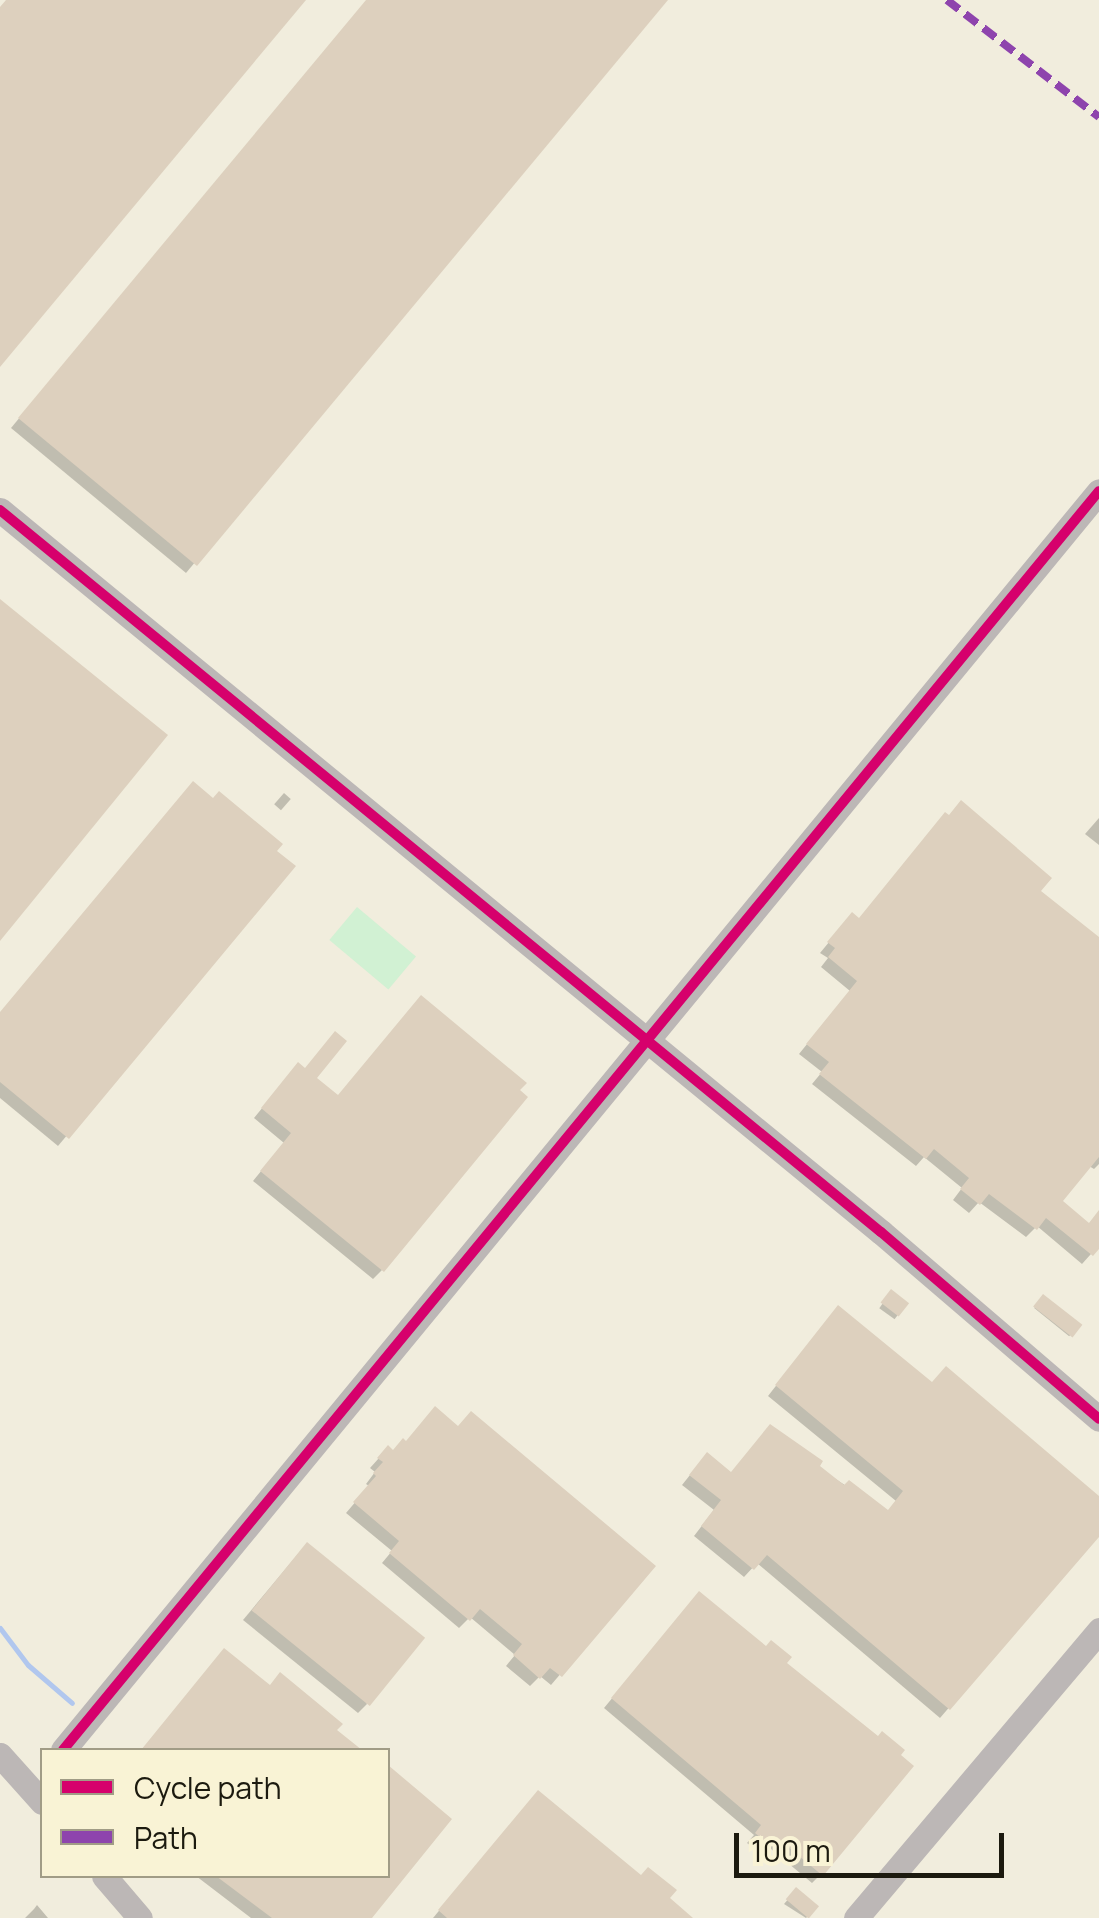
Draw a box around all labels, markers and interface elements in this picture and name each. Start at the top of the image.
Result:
legend [40,1748,390,1878]
text: Cycle path [134,1767,282,1808]
scale bar [739,1813,1009,1875]
text: Path [134,1817,198,1858]
text: 100 m [751,1830,831,1871]

